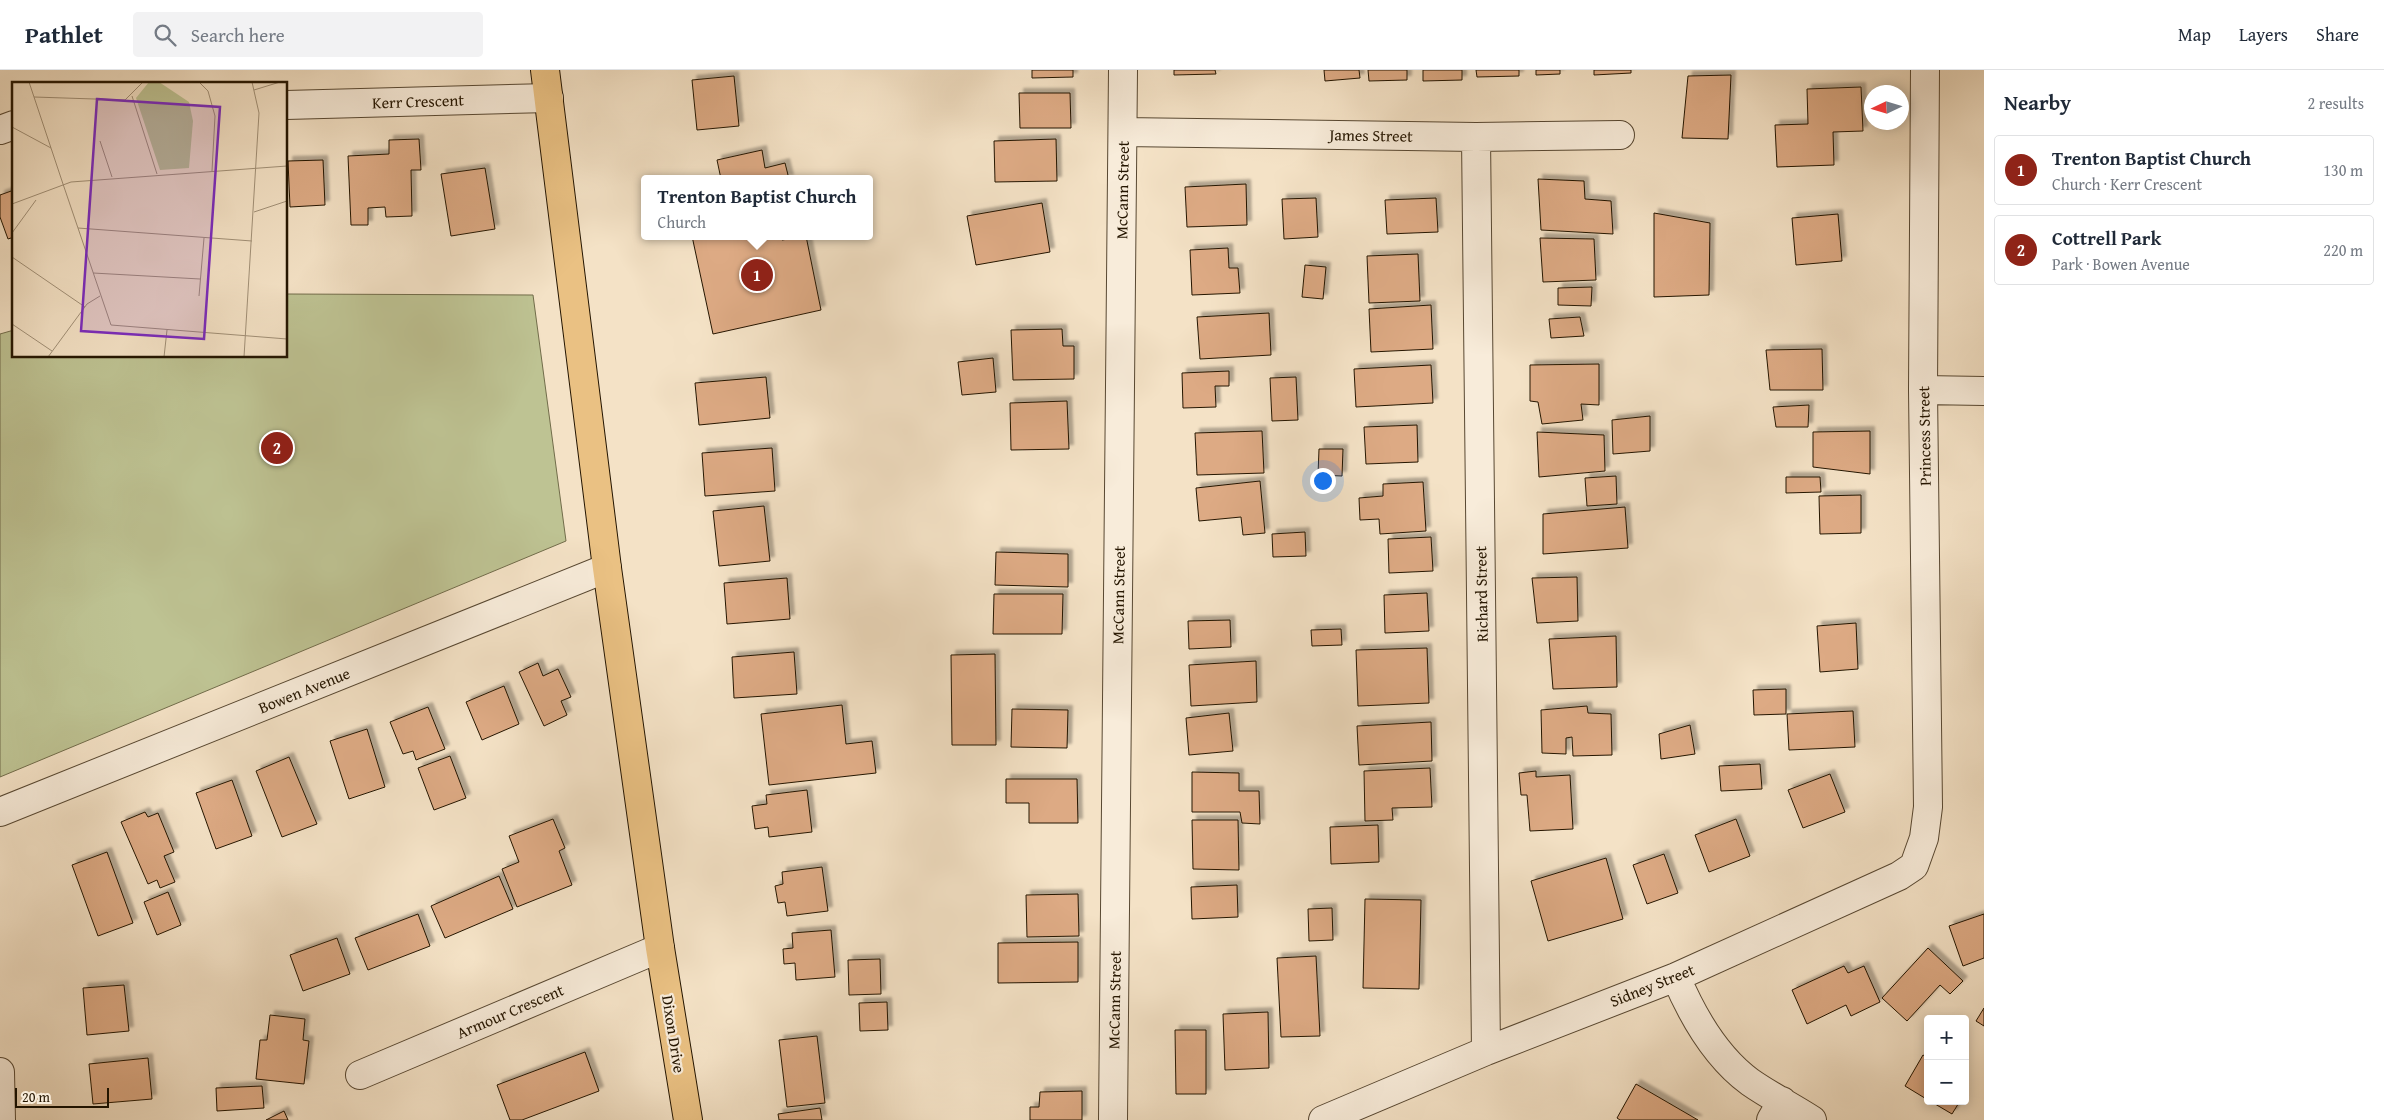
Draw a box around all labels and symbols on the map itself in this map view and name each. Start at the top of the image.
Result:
inset map [12,82,288,358]
north arrow [1864,85,1909,130]
street label: Kerr Crescent [372,87,465,115]
street label: James Street [1327,122,1413,148]
street label: McCann Street [1109,140,1135,239]
pin: 1 [741,256,773,294]
street label: Princess Street [1911,385,1937,486]
pin: 2 [261,429,293,467]
your location [1310,468,1336,494]
street label: McCann Street [1105,545,1131,644]
street label: Richard Street [1468,545,1494,642]
street label: Bowen Avenue [254,661,354,719]
street label: McCann Street [1101,950,1127,1049]
street label: Sidney Street [1606,957,1698,1013]
street label: Armour Crescent [453,977,568,1044]
street label: Dixon Drive [656,993,692,1075]
scale bar [15,1085,109,1108]

